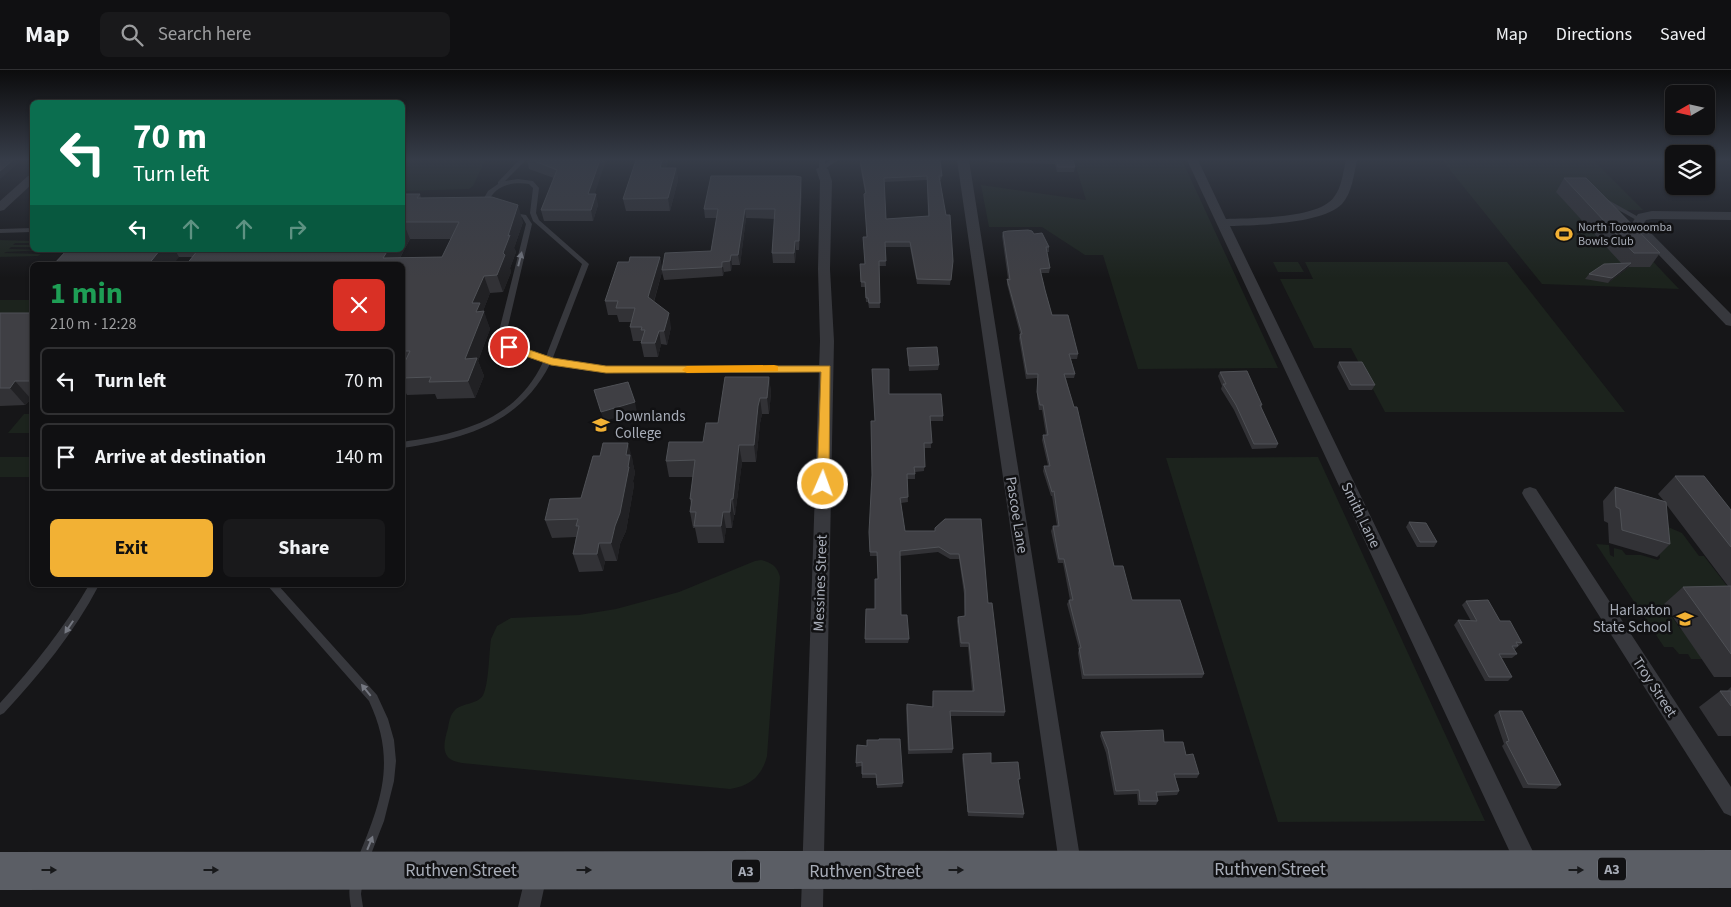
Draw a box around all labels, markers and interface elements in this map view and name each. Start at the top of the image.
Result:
search box [100,12,450,57]
text: Map [25,17,70,52]
icon: search [118,21,146,49]
text: Search here [158,21,251,48]
text: Map [1496,22,1528,47]
text: Directions [1556,22,1632,47]
text: Saved [1660,22,1706,47]
north arrow [1665,85,1715,135]
map controls [1665,85,1715,195]
text: 70 m [133,112,207,162]
icon: left [50,120,115,185]
button: layers [1665,145,1715,195]
text: Turn left [133,158,209,190]
icon: left [124,215,152,243]
icon: ahead [177,215,205,243]
icon: ahead [230,215,258,243]
icon: right [283,215,311,243]
place label: North Toowoomba Bowls Club [1578,219,1672,250]
sports icon: North Toowoomba Bowls Club [1554,224,1574,244]
one-way arrow [516,251,524,266]
text: 1 min [50,272,123,315]
button: close [333,279,385,331]
text: 210 m · 12:28 [50,313,137,335]
pin [488,326,530,368]
icon: arrive [495,333,523,361]
icon: left [52,367,80,395]
text: Turn left [95,368,166,395]
text: 70 m [345,368,383,395]
place label: Downlands College [615,406,686,444]
school or university icon: Downlands College [591,415,611,435]
icon: arrive [52,443,80,471]
text: Arrive at destination [95,444,266,471]
text: 140 m [335,444,383,471]
position arrow [796,457,848,509]
street label: Pascoe Lane [1000,475,1033,555]
street label: Smith Lane [1336,479,1386,552]
button: Exit [50,519,213,577]
button: Share [223,519,385,577]
street label: Messines Street [808,534,833,632]
place label: Harlaxton State School [1593,600,1671,638]
school or university icon: Harlaxton State School [1675,609,1695,629]
one-way arrow [64,620,74,634]
street label: Troy Street [1627,653,1682,722]
one-way arrow [361,684,372,697]
one-way arrow [366,836,374,851]
street label: Ruthven Street [1214,857,1326,882]
street label: Ruthven Street [405,858,517,883]
road number: A3 [1598,858,1626,881]
road number: A3 [732,859,760,882]
street label: Ruthven Street [809,859,921,884]
one-way arrow [41,866,57,874]
one-way arrow [203,866,219,874]
one-way arrow [576,866,592,874]
one-way arrow [948,866,964,874]
one-way arrow [1569,866,1585,874]

